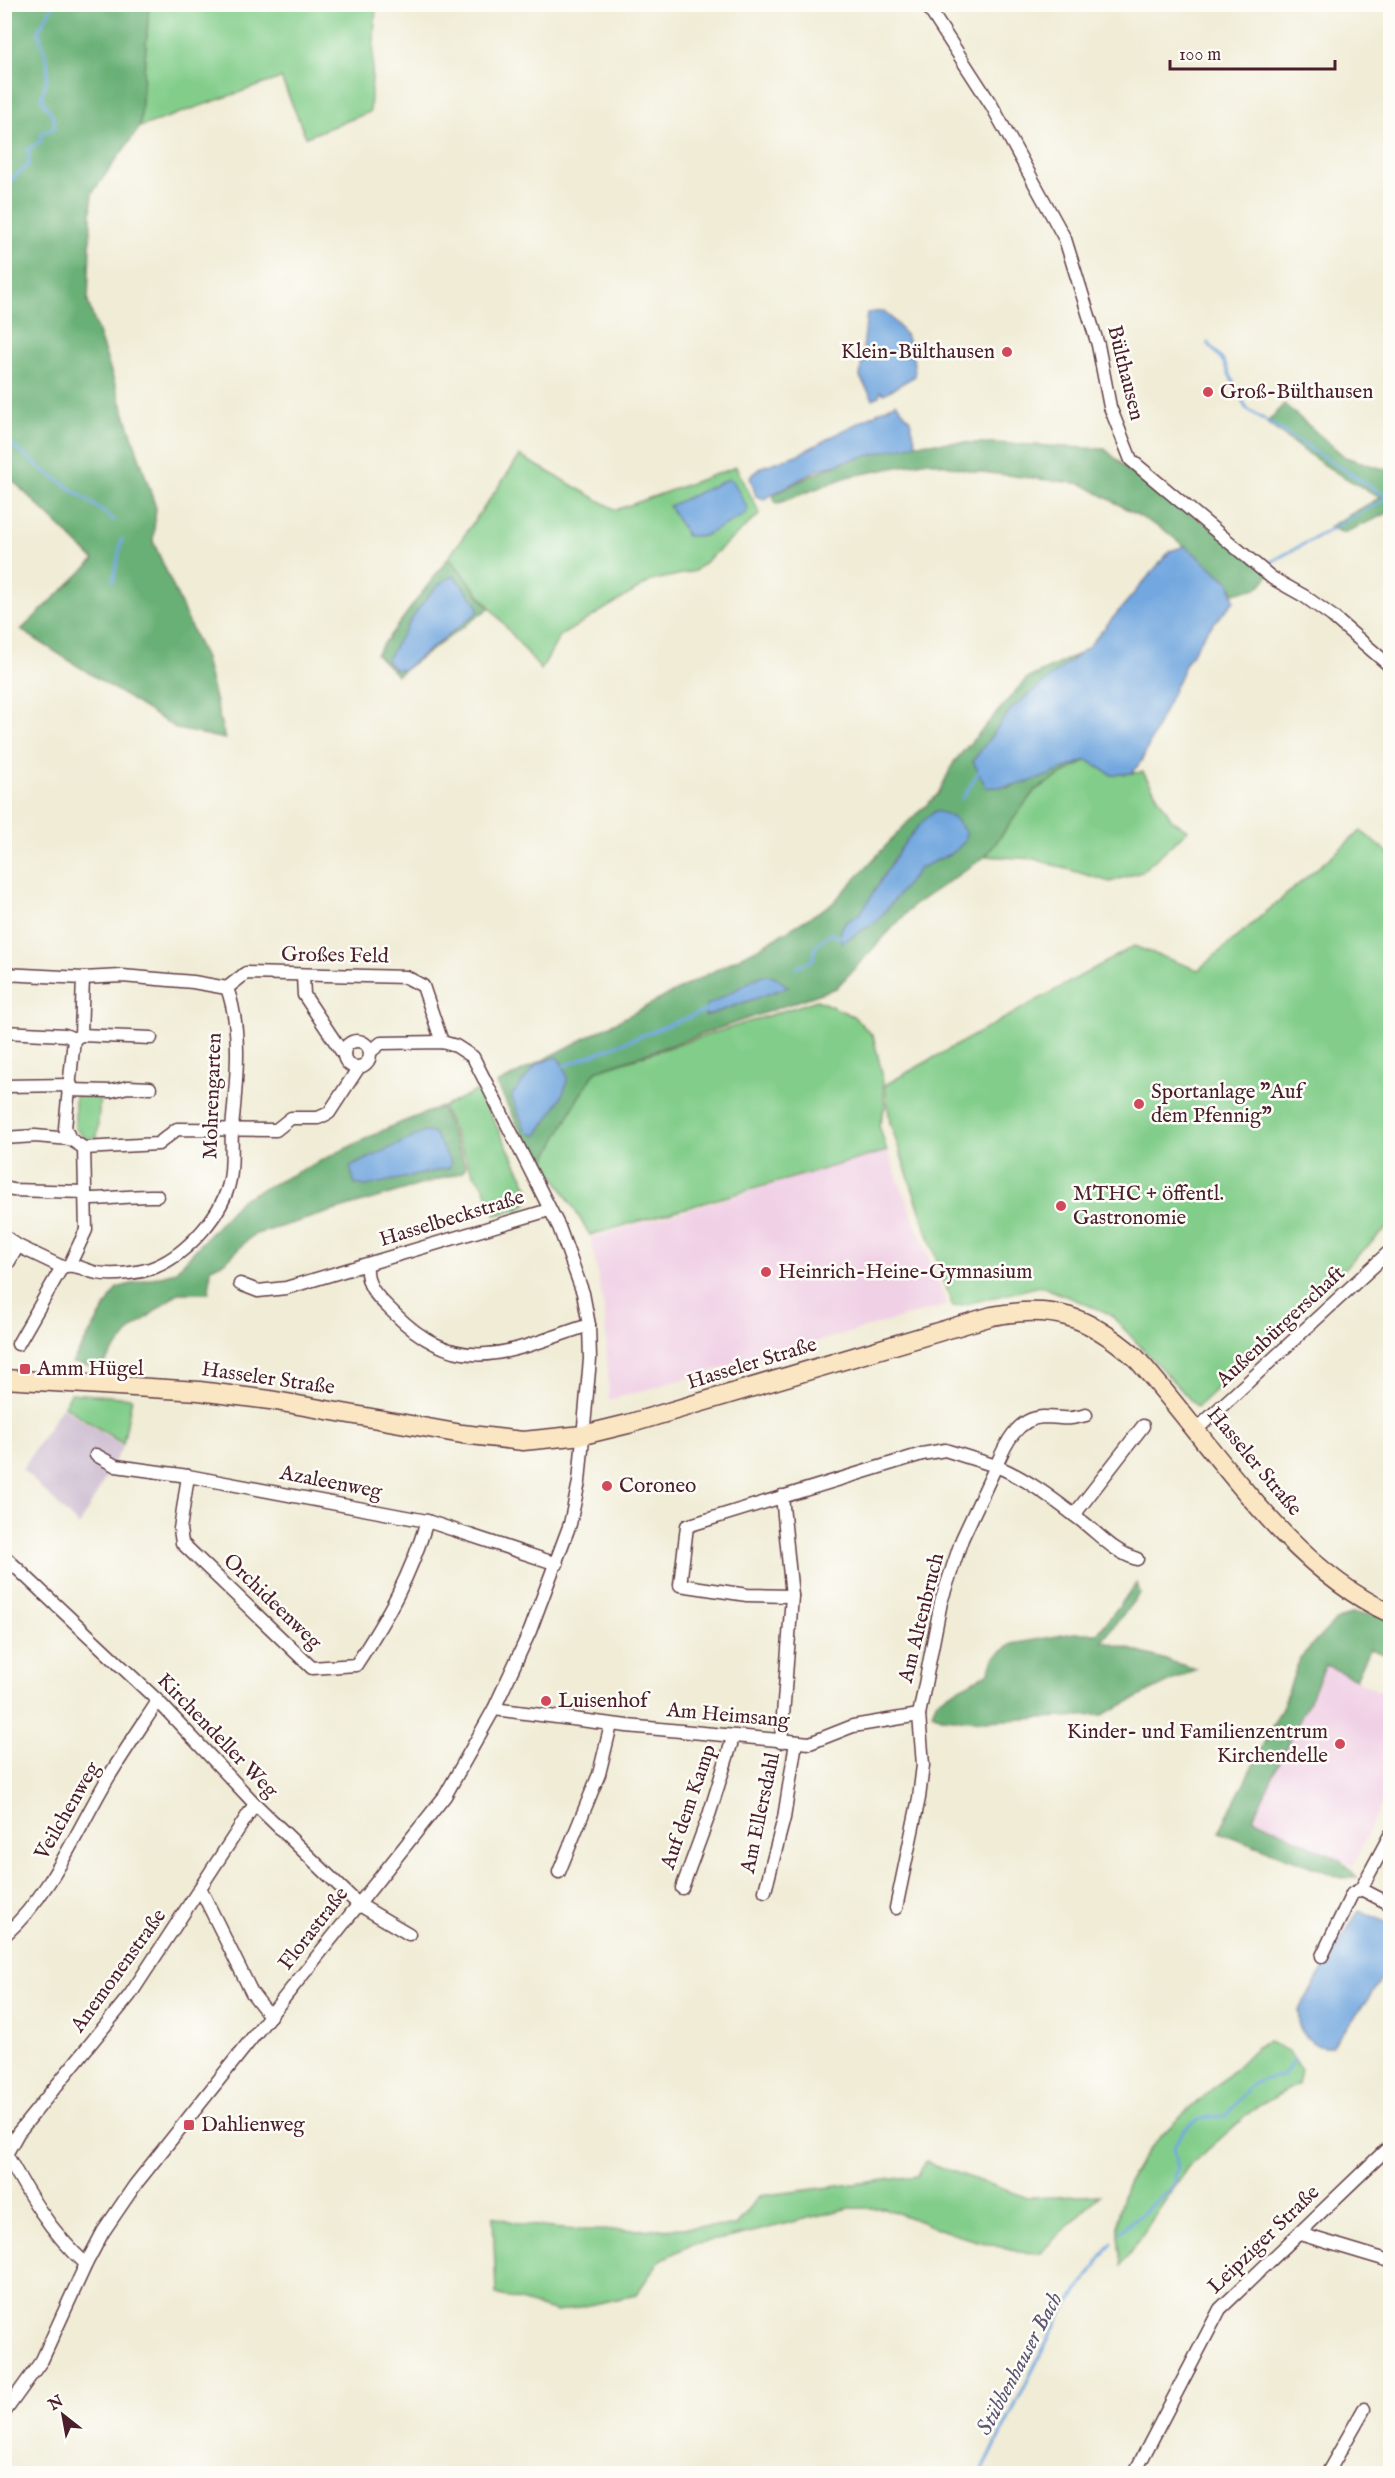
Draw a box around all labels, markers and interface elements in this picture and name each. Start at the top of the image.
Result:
scale bar [1170,33,1335,71]
text: 100 m [1179,44,1221,67]
street label: Bülthausen [1100,323,1150,423]
place label: Klein-Bülthausen [841,339,995,366]
marker: Klein-Bülthausen [1000,345,1014,359]
place label: Groß-Bülthausen [1220,379,1373,406]
marker: Groß-Bülthausen [1201,385,1215,399]
street label: Großes Feld [281,942,390,970]
street label: Mohrengarten [197,1032,229,1160]
place label: Sportanlage "Auf dem Pfennig" [1151,1079,1307,1130]
marker: Sportanlage "Auf dem Pfennig" [1132,1097,1146,1111]
place label: MTHC + öffentl. Gastronomie [1073,1181,1224,1232]
street label: Hasselbeckstraße [376,1184,528,1254]
marker: MTHC + öffentl. Gastronomie [1054,1199,1068,1213]
place label: Heinrich-Heine-Gymnasium [778,1259,1032,1286]
street label: Außenbürgerschaft [1210,1260,1351,1394]
marker: Heinrich-Heine-Gymnasium [759,1265,773,1279]
street label: Hasseler Straße [684,1331,821,1397]
place label: Amm Hügel [36,1356,144,1383]
street label: Hasseler Straße [200,1356,337,1402]
marker: Amm Hügel [18,1362,32,1376]
street label: Hasseler Straße [1200,1402,1308,1522]
street label: Azaleenweg [277,1460,385,1506]
place label: Coroneo [619,1473,696,1500]
marker: Coroneo [600,1479,614,1493]
street label: Orchideenweg [217,1548,327,1656]
street label: Am Altenbruch [893,1550,951,1687]
street label: Kirchendeller Weg [150,1668,284,1805]
place label: Luisenhof [558,1688,651,1715]
marker: Luisenhof [539,1694,553,1708]
street label: Am Heimsang [664,1697,791,1735]
place label: Kinder- und Familienzentrum Kirchendelle [1067,1719,1328,1770]
marker: Kinder- und Familienzentrum Kirchendelle [1333,1737,1347,1751]
street label: Auf dem Kamp [655,1741,723,1874]
street label: Am Ellersdahl [735,1750,787,1877]
street label: Veilchenweg [29,1756,107,1866]
street label: Florastraße [273,1881,355,1976]
street label: Anemonenstraße [65,1904,173,2039]
place label: Dahlienweg [201,2112,305,2139]
marker: Dahlienweg [182,2118,196,2132]
street label: Leipziger Straße [1202,2179,1326,2300]
water label: Stübbenhauser Bach [971,2288,1069,2440]
north arrow [33,2385,93,2445]
text: N [44,2392,68,2417]

